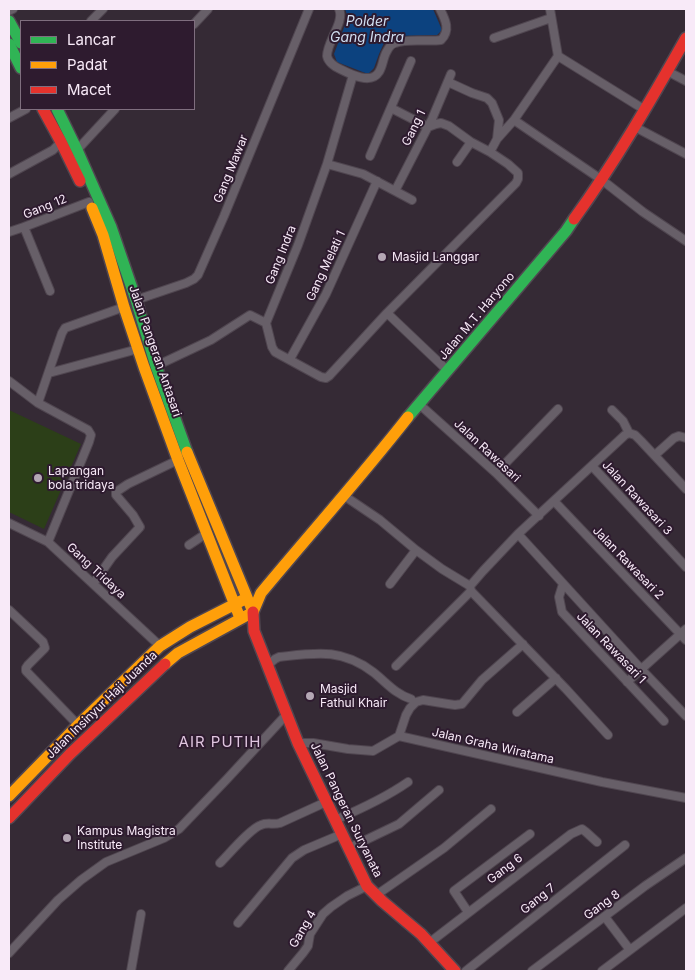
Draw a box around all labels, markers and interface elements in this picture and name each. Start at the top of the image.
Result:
water label: Polder Gang Indra [330,14,404,46]
legend [20,20,195,110]
text: Lancar [67,30,116,49]
text: Padat [67,55,108,74]
text: Macet [67,80,111,99]
street label: Gang 1 [399,108,429,148]
street label: Gang Mawar [211,133,251,205]
street label: Gang 12 [21,192,69,222]
street label: Gang Indra [263,223,299,287]
street label: Gang Melati 1 [303,228,349,304]
place label: Masjid Langgar [392,250,479,264]
marker: Masjid Langgar [376,251,388,263]
street label: Jalan M.T. Haryono [436,269,518,363]
street label: Jalan Pangeran Antasari [126,283,184,419]
street label: Jalan Rawasari [451,417,523,485]
street label: Jalan Rawasari 3 [599,458,675,538]
place label: Lapangan bola tridaya [48,464,114,492]
marker: Lapangan bola tridaya [32,472,44,484]
street label: Jalan Rawasari 2 [589,523,667,603]
street label: Gang Tridaya [63,540,129,602]
street label: Jalan Rawasari 1 [573,609,649,687]
street label: Jalan Insinyur Haji Juanda [44,648,160,762]
place label: Masjid Fathul Khair [320,682,387,710]
marker: Masjid Fathul Khair [304,690,316,702]
street label: Jalan Graha Wiratama [430,725,556,767]
district label: AIR PUTIH [177,733,263,751]
street label: Jalan Pangeran Suryanata [307,740,385,880]
place label: Kampus Magistra Institute [77,824,176,852]
marker: Kampus Magistra Institute [61,832,73,844]
street label: Gang 6 [484,851,526,887]
street label: Gang 7 [518,881,558,917]
street label: Gang 8 [581,887,623,923]
street label: Gang 4 [286,908,320,950]

